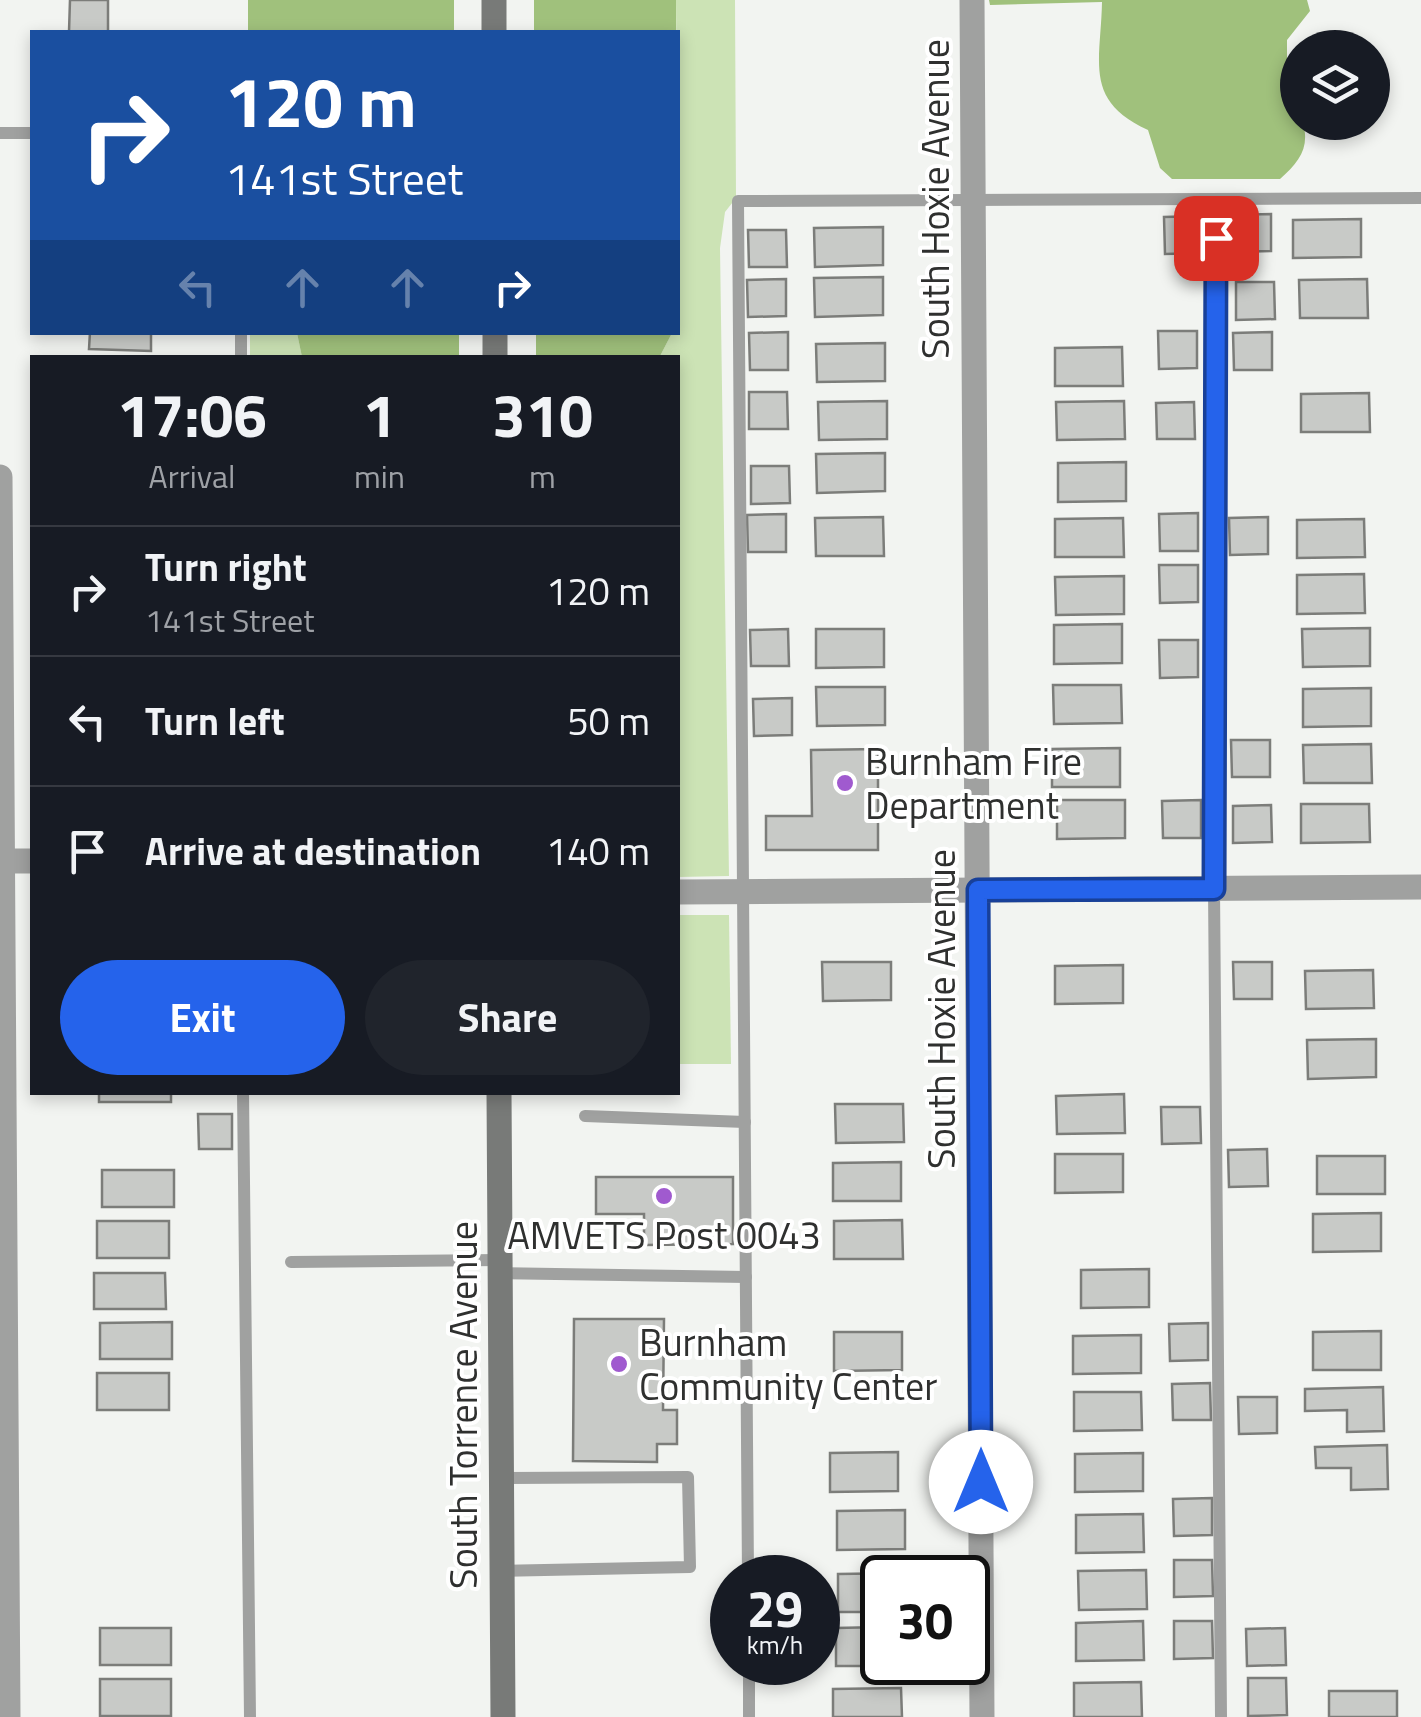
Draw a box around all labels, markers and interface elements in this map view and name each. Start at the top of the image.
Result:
map controls [1280,30,1390,140]
button: layers [1280,30,1390,140]
street label: South Hoxie Avenue [906,39,964,359]
text: 120 m [225,48,417,154]
icon: right [60,70,190,200]
text: 141st Street [225,144,463,212]
pin [1174,196,1259,281]
icon: arrive [1189,211,1244,266]
icon: left [170,260,225,315]
icon: ahead [275,260,330,315]
icon: ahead [380,260,435,315]
icon: right [485,260,540,315]
text: 17:06 [117,369,267,460]
text: 1 [363,369,396,460]
text: 310 [492,369,593,460]
text: Arrival [149,452,235,500]
text: min [354,452,405,500]
text: m [529,452,556,500]
text: Turn right [145,538,307,596]
text: 120 m [546,562,650,620]
icon: right [60,564,115,619]
text: 141st Street [145,596,314,644]
text: Turn left [145,692,285,750]
text: 50 m [567,692,650,750]
icon: left [60,694,115,749]
place label: Burnham Fire Department [865,732,1082,834]
marker: Burnham Fire Department [834,772,856,794]
text: Arrive at destination [145,822,481,880]
text: 140 m [546,822,650,880]
icon: arrive [60,824,115,879]
street label: South Hoxie Avenue [912,849,970,1169]
button: Exit [60,960,345,1075]
button: Share [365,960,650,1075]
marker: AMVETS Post 0043 [653,1185,675,1207]
place label: AMVETS Post 0043 [507,1206,821,1264]
street label: South Torrence Avenue [434,1221,492,1589]
place label: Burnham Community Center [639,1313,937,1415]
marker: Burnham Community Center [608,1353,630,1375]
position arrow [929,1430,1033,1534]
speed limit sign: 30 [860,1555,990,1685]
text: 29 [747,1570,803,1646]
text: km/h [747,1626,803,1664]

